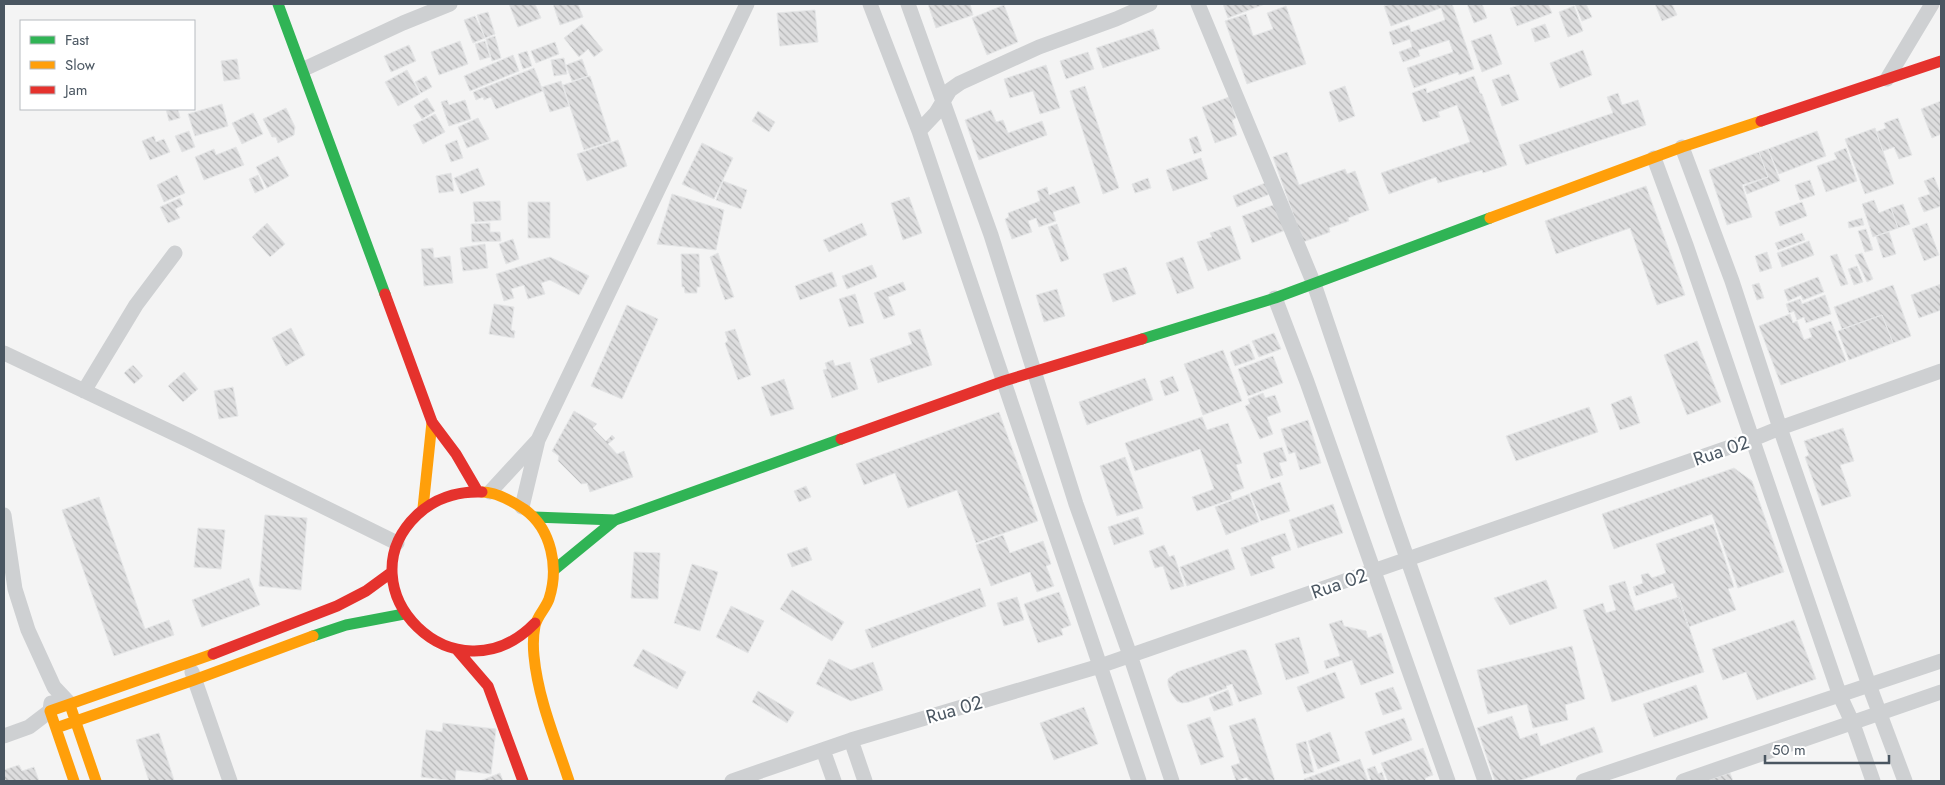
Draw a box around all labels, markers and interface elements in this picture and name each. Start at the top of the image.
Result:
legend [20,20,195,110]
text: Fast [65,29,89,51]
text: Slow [65,54,96,76]
text: Jam [63,79,88,101]
street label: Rua 02 [1690,428,1753,473]
street label: Rua 02 [1308,561,1371,606]
street label: Rua 02 [923,689,986,730]
scale bar [1765,732,1889,764]
text: 50 m [1772,739,1806,761]

